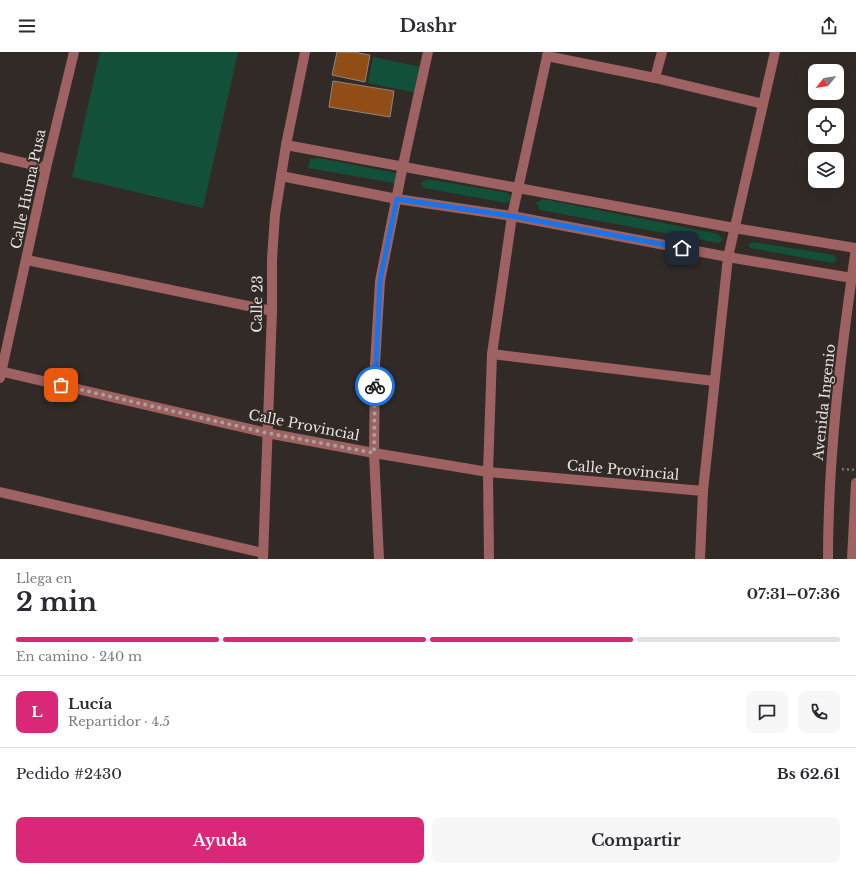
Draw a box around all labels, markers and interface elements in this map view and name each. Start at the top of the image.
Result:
icon: menu [16,15,38,37]
text: Dashr [400,15,456,37]
icon: share [818,15,840,37]
north arrow [808,64,844,100]
map controls [808,64,844,188]
button: locate [808,108,844,144]
street label: Calle Huma Pusa [7,127,50,251]
button: layers [808,152,844,188]
pin [665,231,699,265]
icon: home [671,237,693,259]
street label: Calle 23 [248,275,266,333]
street label: Avenida Ingenio [809,343,839,462]
courier [355,366,395,406]
pin [44,368,78,402]
icon: bag [50,374,72,396]
icon: bike [364,375,386,397]
street label: Calle Provincial [247,405,361,445]
street label: Calle Provincial [566,456,680,484]
text: Llega en [16,570,72,587]
text: 07:31–07:36 [747,584,840,603]
text: 2 min [16,586,97,618]
text: En camino · 240 m [16,648,142,665]
button: chat [746,691,788,733]
button: phone [798,691,840,733]
text: Lucía [68,694,112,713]
text: L [31,702,43,721]
text: Repartidor · 4.5 [68,713,170,730]
text: Pedido #2430 [16,764,122,783]
text: Bs 62.61 [777,764,840,783]
button: Ayuda [16,817,424,863]
button: Compartir [432,817,840,863]

